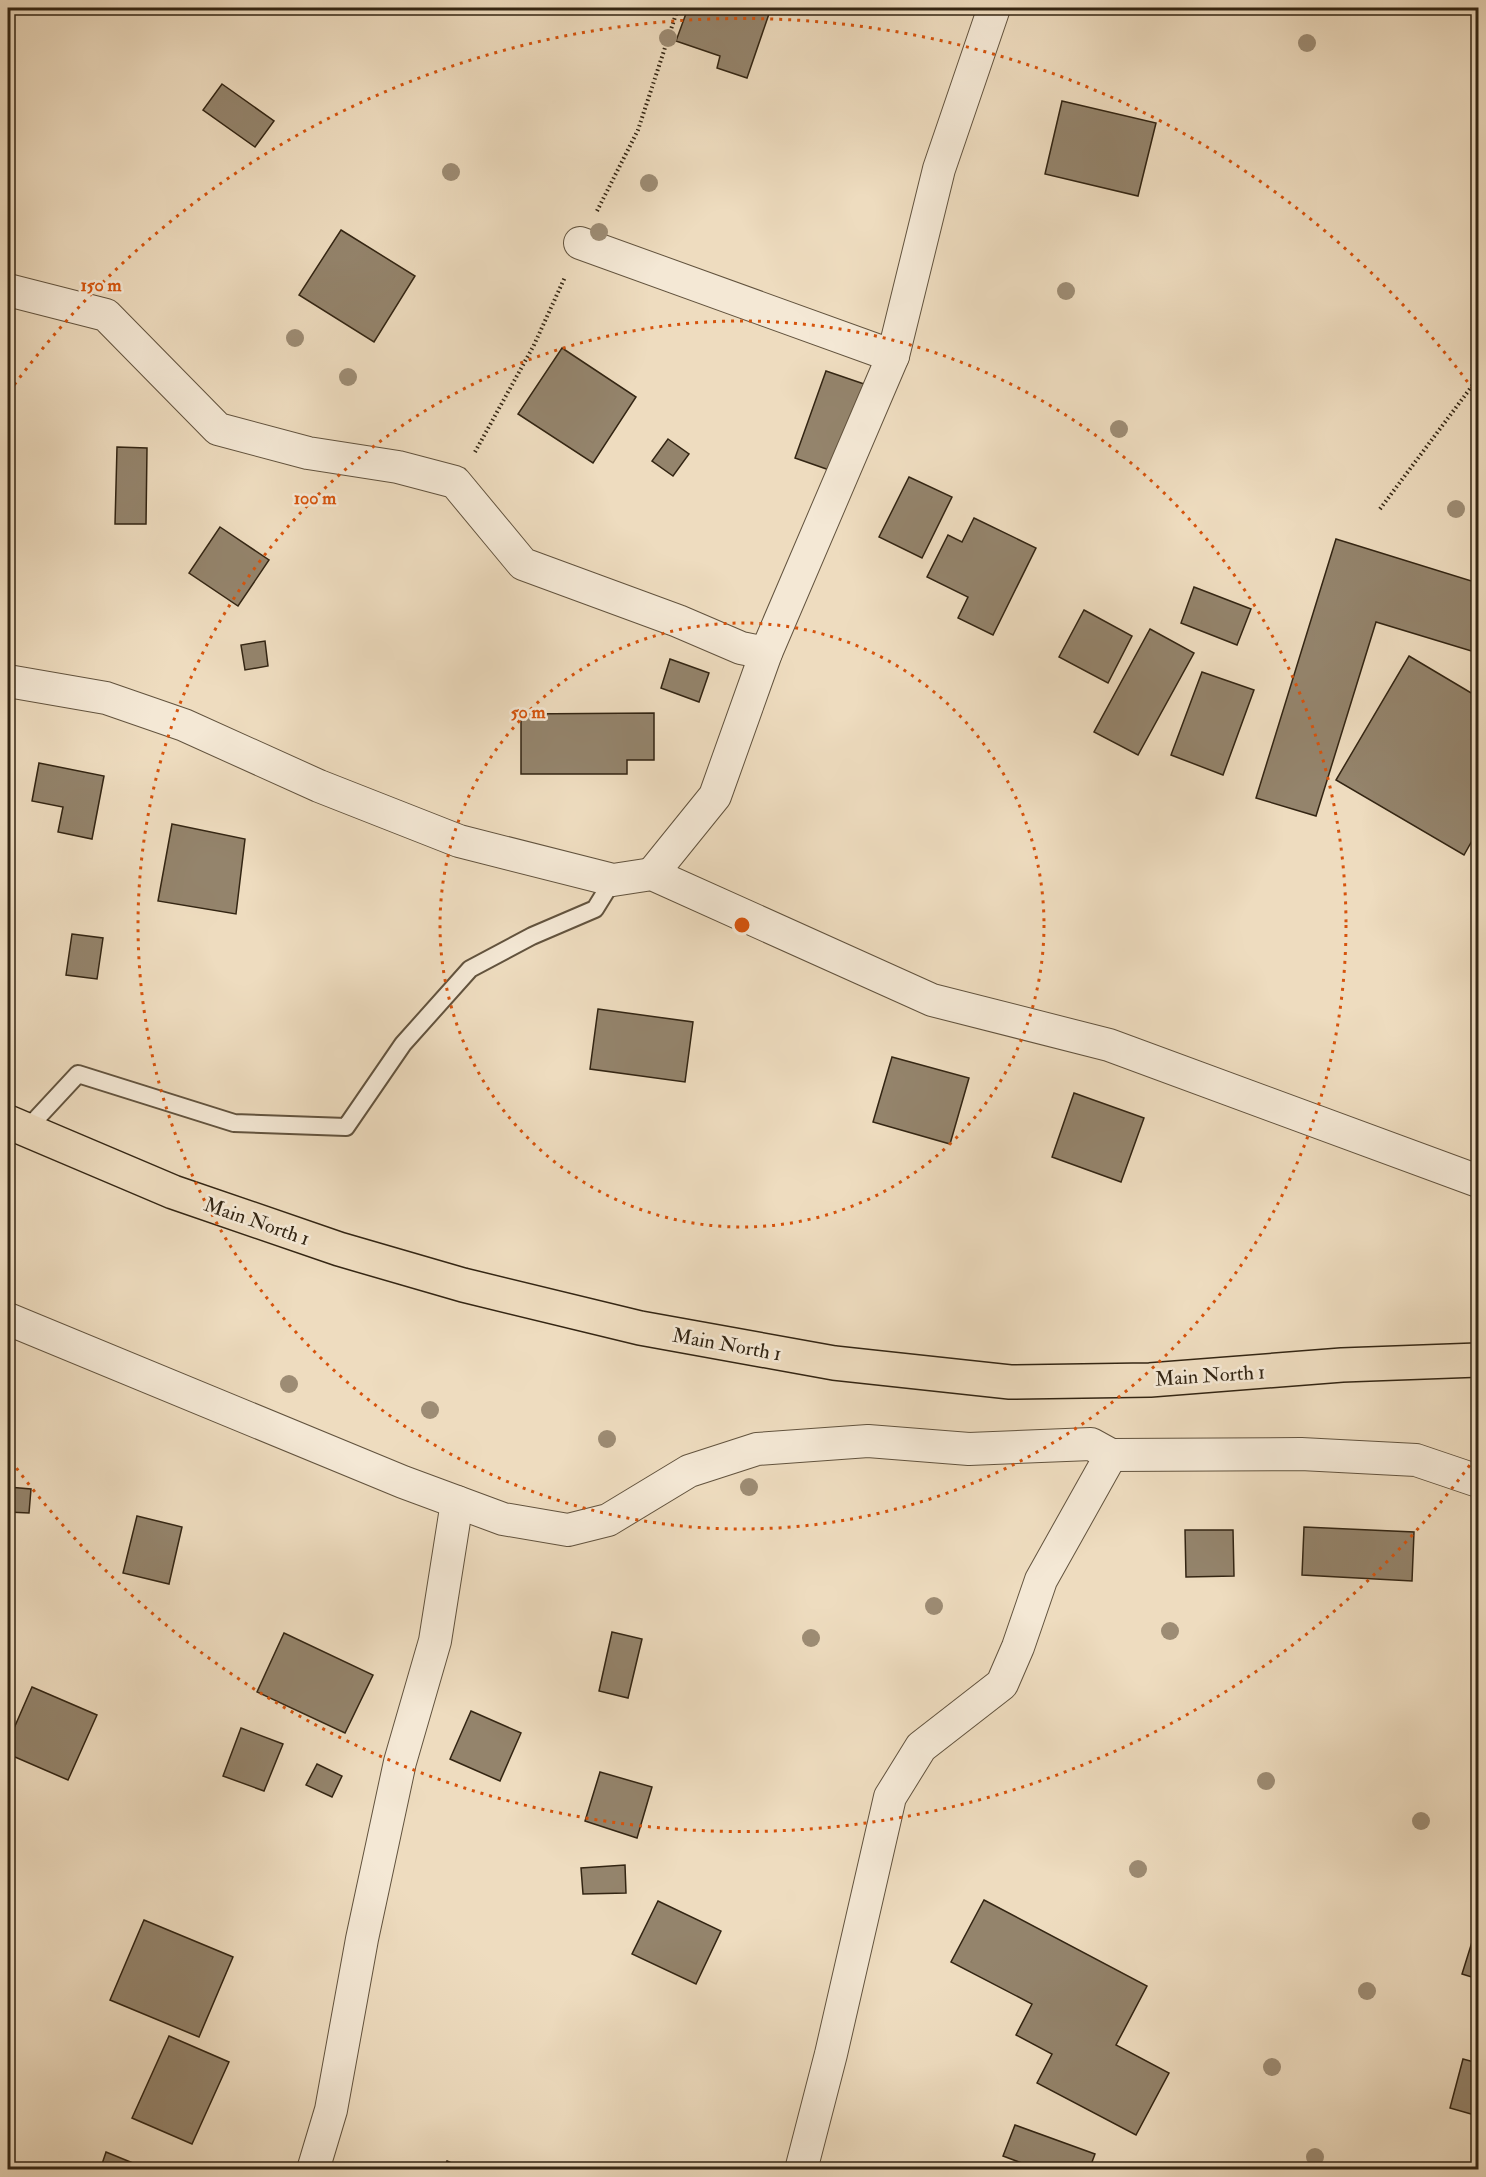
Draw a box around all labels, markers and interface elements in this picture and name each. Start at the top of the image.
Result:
text: 150 m [80,274,123,297]
text: 100 m [294,487,337,510]
text: 50 m [511,701,546,724]
centre of rings [732,915,752,935]
street label: Main North 1 [201,1192,313,1251]
street label: Main North 1 [671,1323,783,1366]
street label: Main North 1 [1154,1359,1266,1392]

